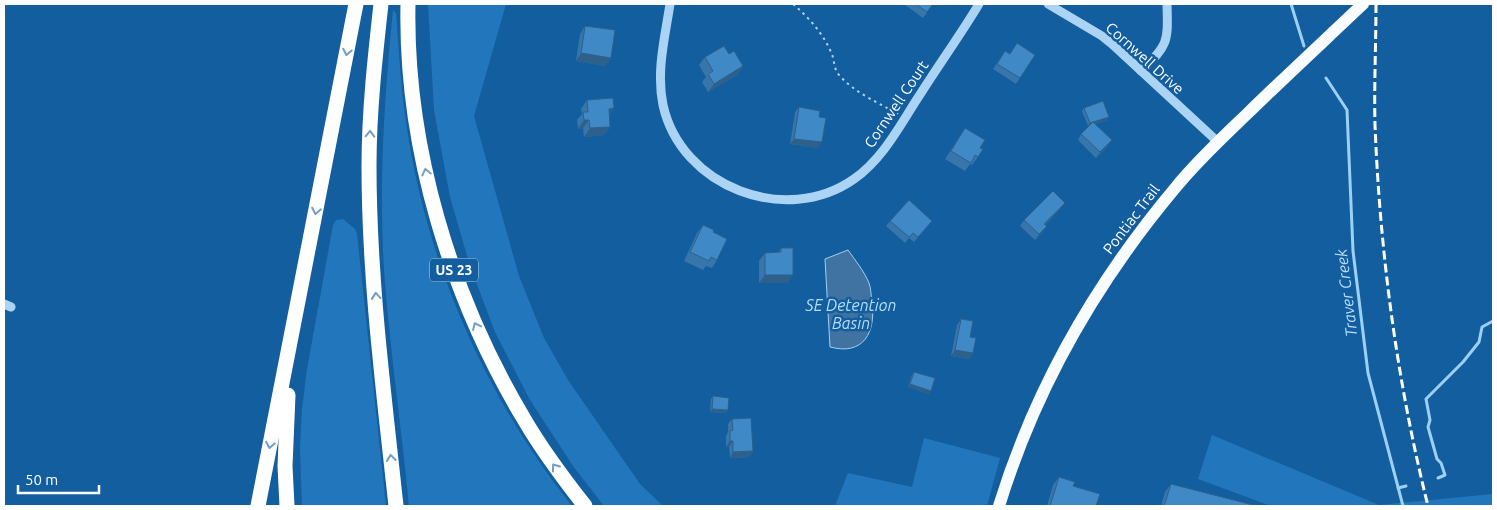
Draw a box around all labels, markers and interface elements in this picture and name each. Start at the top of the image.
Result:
street label: Cornwell Drive [1103,19,1187,97]
one-way arrow [342,47,353,56]
street label: Cornwell Court [861,57,931,151]
one-way arrow [365,130,375,138]
one-way arrow [421,167,432,176]
street label: Pontiac Trail [1099,181,1163,257]
one-way arrow [312,207,322,216]
water label: Traver Creek [1332,247,1360,338]
road number: US 23 [430,258,478,282]
one-way arrow [370,292,381,300]
water label: SE Detention Basin [805,296,896,332]
one-way arrow [472,322,482,331]
one-way arrow [265,441,275,449]
one-way arrow [386,453,397,461]
scale bar [18,462,99,494]
one-way arrow [553,464,561,473]
text: 50 m [25,471,58,488]

